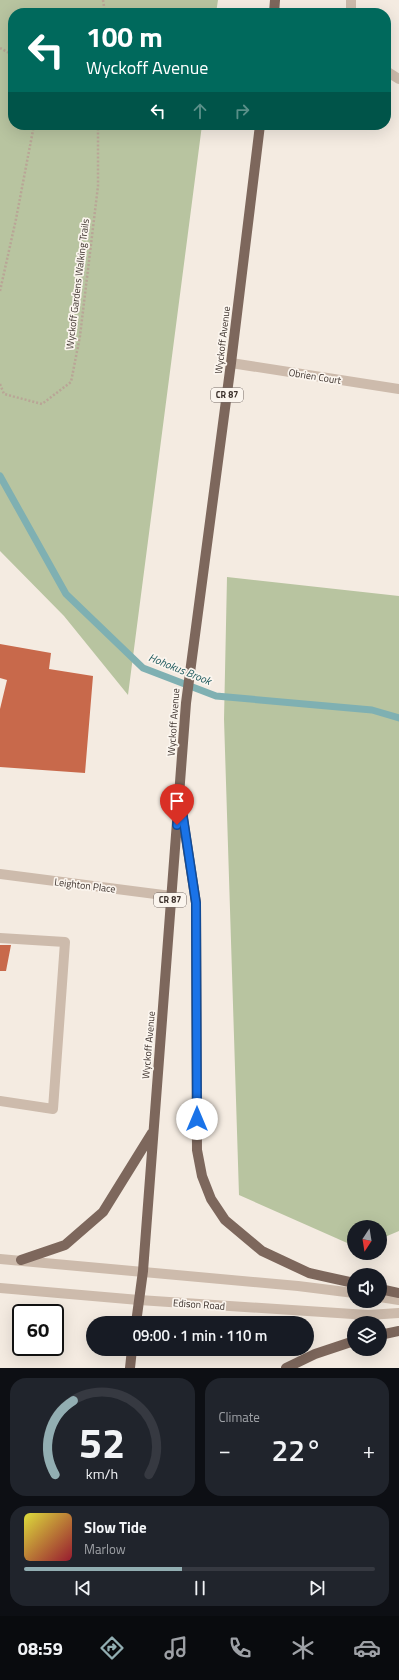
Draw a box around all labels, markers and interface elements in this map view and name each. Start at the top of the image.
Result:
text: 100 m [86,15,163,58]
icon: left [20,24,72,76]
text: Wyckoff Avenue [86,54,208,81]
icon: left [147,100,169,122]
icon: ahead [189,100,211,122]
icon: right [231,100,253,122]
street label: Wyckoff Gardens Walking Trails [62,218,93,350]
street label: Wyckoff Avenue [211,305,234,375]
street label: Obrien Court [288,365,343,388]
road number: CR 87 [211,388,243,402]
water label: Hohokus Brook [146,649,215,689]
street label: Wyckoff Avenue [164,688,183,756]
pin [160,784,194,825]
icon: arrive [166,790,188,812]
street label: Leighton Place [54,874,116,897]
road number: CR 87 [154,893,186,907]
street label: Wyckoff Avenue [138,1011,159,1080]
position arrow [176,1098,218,1140]
north arrow [347,1220,387,1260]
map controls [347,1220,387,1356]
button: sound [347,1268,387,1308]
street label: Edison Road [172,1295,225,1314]
speed limit sign: 60 [12,1304,64,1356]
button: layers [347,1316,387,1356]
text: 09:00 · 1 min · 110 m [133,1324,267,1347]
text: Climate [219,1407,260,1427]
text: 52 [79,1411,126,1474]
text: 22° [272,1427,322,1473]
text: − [219,1433,231,1467]
text: + [363,1433,375,1467]
text: km/h [86,1463,118,1485]
text: Slow Tide [84,1516,147,1539]
text: Marlow [84,1539,126,1559]
icon: previous [72,1577,94,1599]
icon: pause [189,1577,211,1599]
icon: next [306,1577,328,1599]
icon: directions [98,1634,126,1662]
icon: music [162,1634,190,1662]
icon: phone [226,1634,254,1662]
icon: climate [289,1634,317,1662]
icon: car [353,1634,381,1662]
text: 08:59 [18,1635,63,1662]

